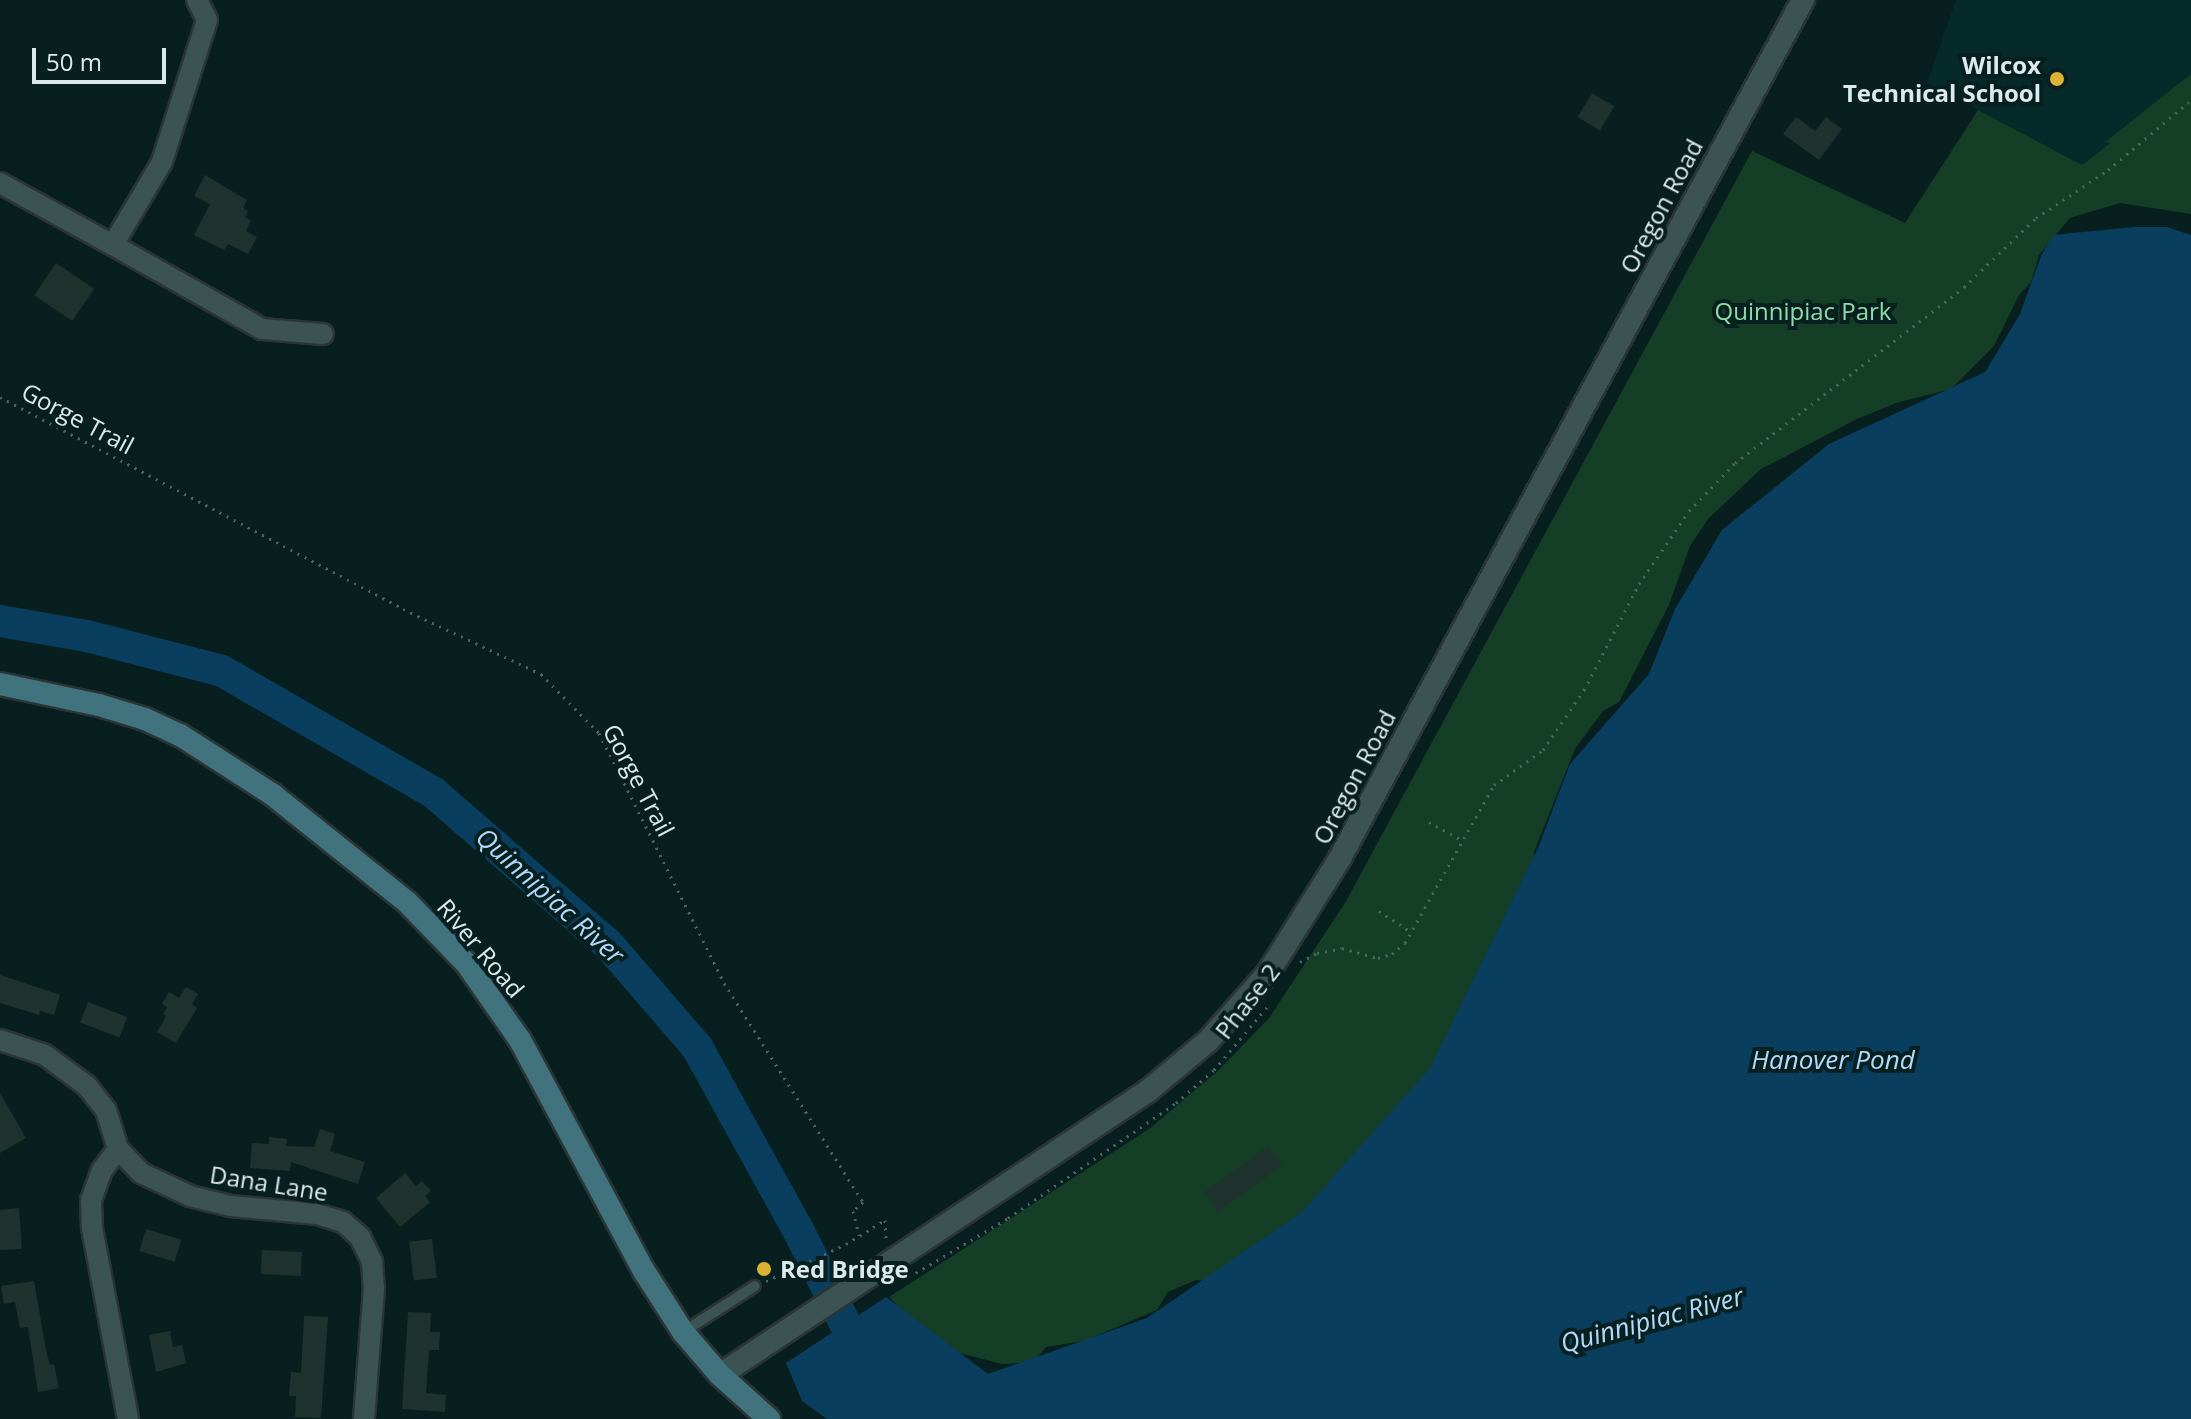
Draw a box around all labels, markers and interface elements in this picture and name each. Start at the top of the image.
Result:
scale bar [36,32,170,82]
text: 50 m [46,45,102,78]
place label: Wilcox Technical School [1843,51,2041,107]
marker: Wilcox Technical School [2048,70,2066,88]
street label: Oregon Road [1614,134,1708,278]
park label: Quinnipiac Park [1715,297,1891,325]
street label: Gorge Trail [17,376,139,460]
street label: Oregon Road [1307,705,1401,849]
street label: Gorge Trail [597,719,681,841]
water label: Quinnipiac River [470,821,630,971]
street label: River Road [432,893,530,1003]
street label: Phase 2 [1209,958,1285,1044]
water label: Hanover Pond [1751,1044,1915,1076]
street label: Dana Lane [208,1159,330,1207]
place label: Red Bridge [780,1255,909,1283]
marker: Red Bridge [755,1260,773,1278]
water label: Quinnipiac River [1557,1281,1747,1359]

